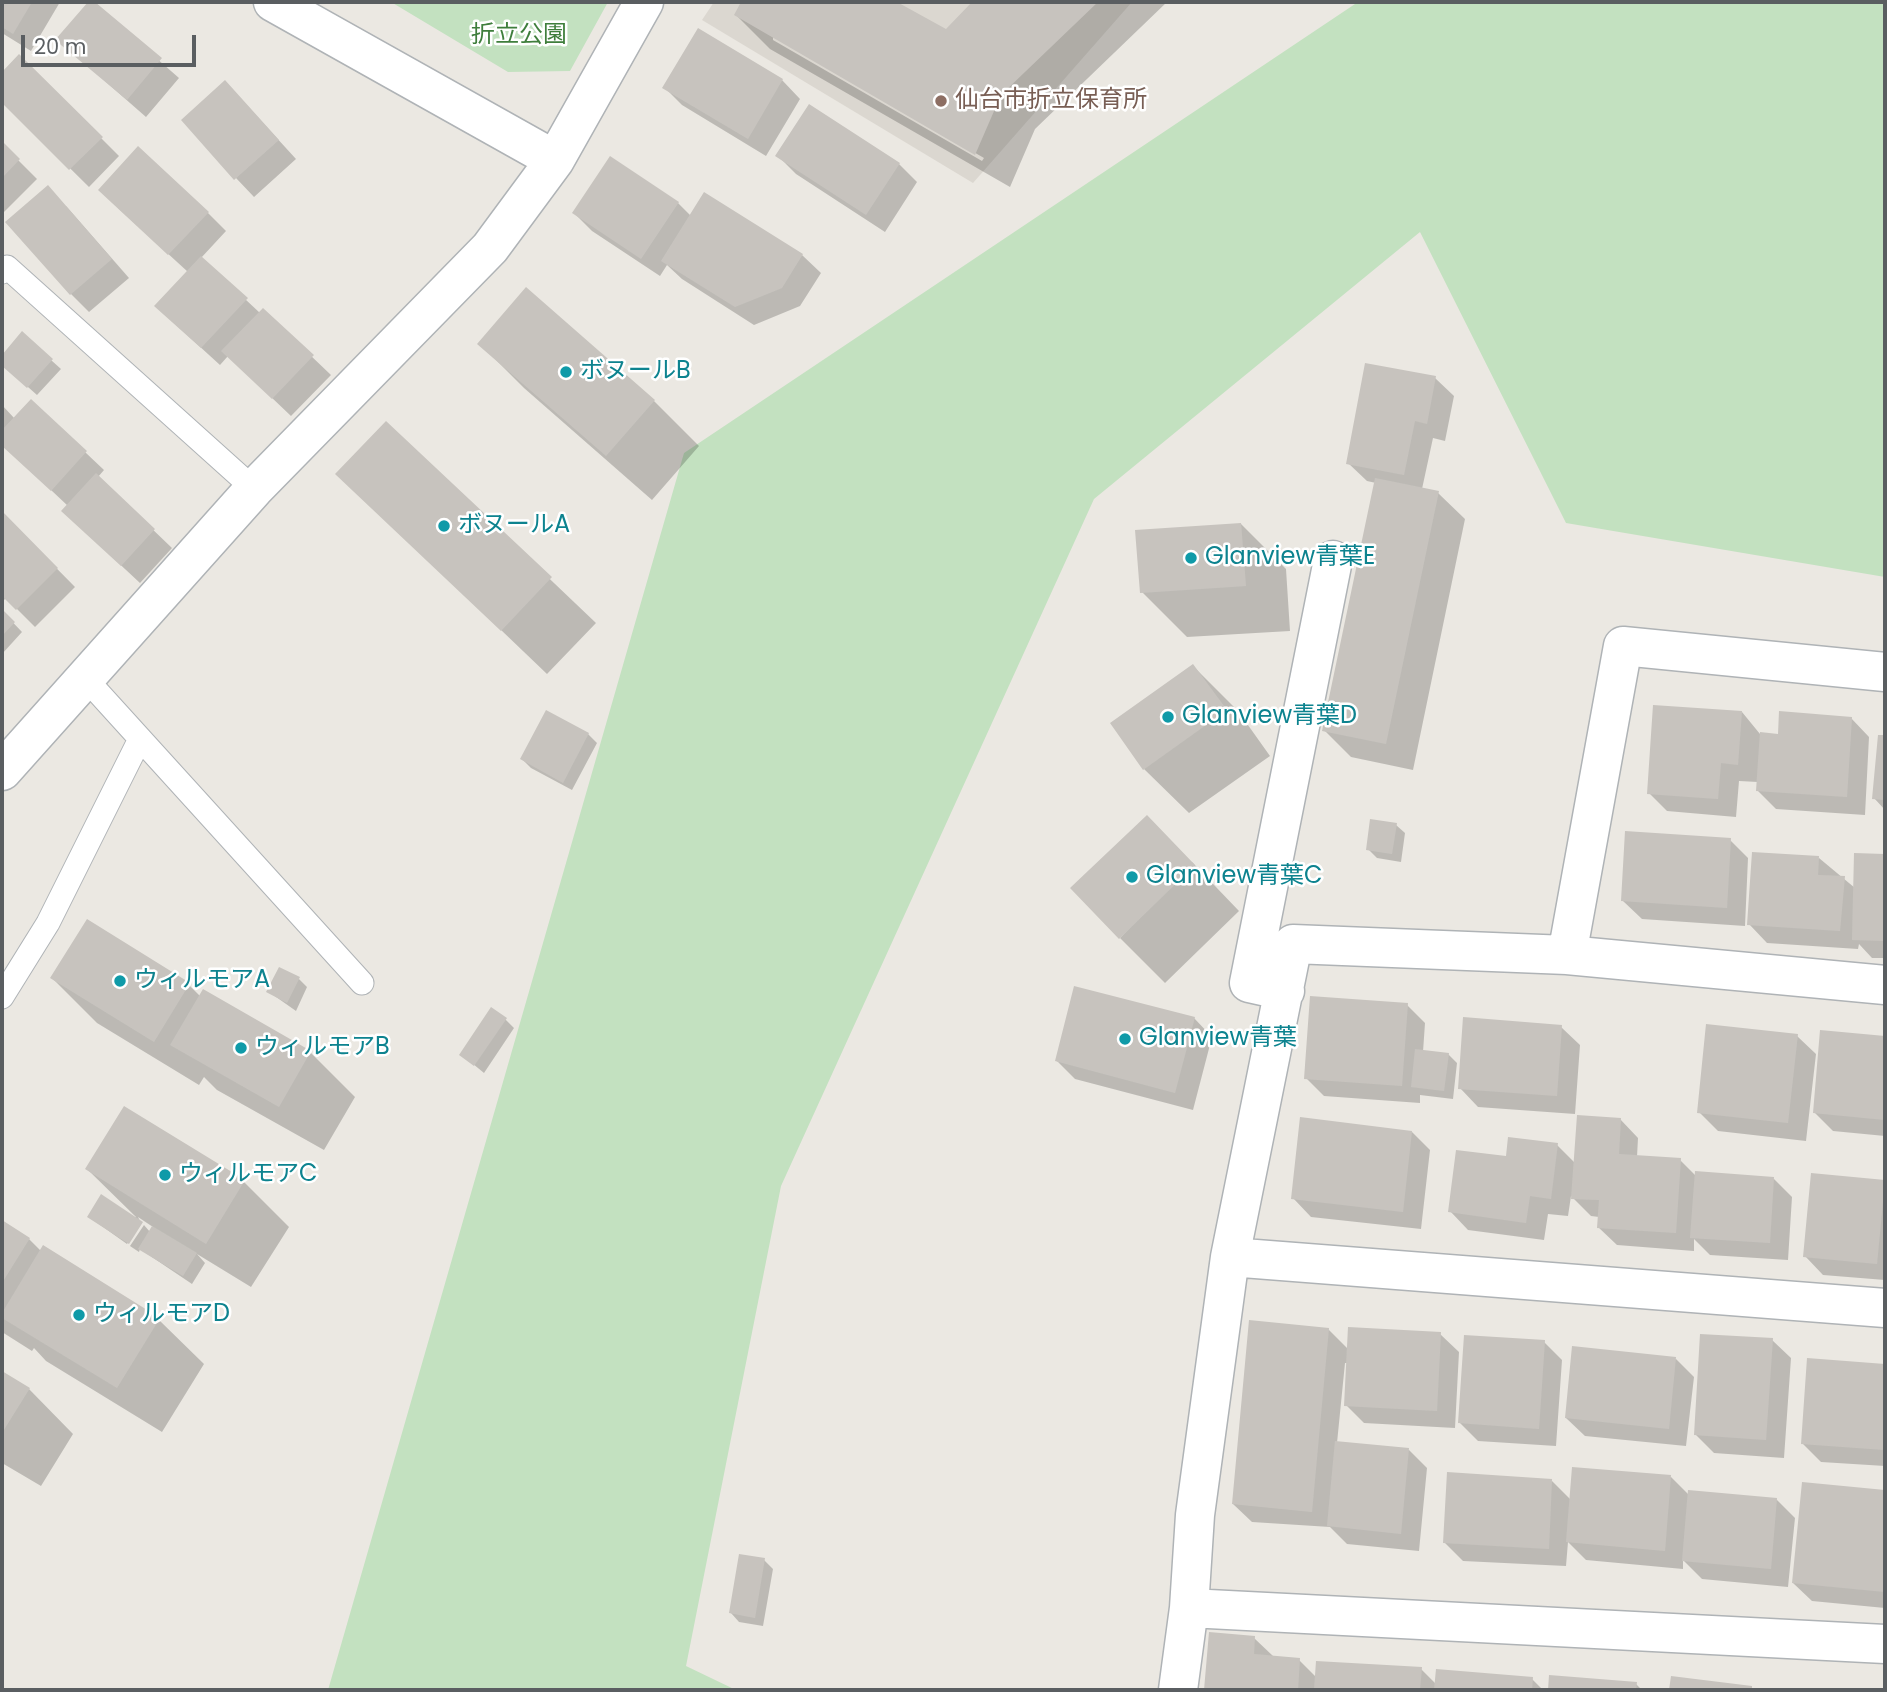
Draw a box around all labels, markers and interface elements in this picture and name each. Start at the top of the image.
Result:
scale bar [24,21,200,65]
park label: 折立公園 [471,22,567,50]
text: 20 m [34,32,87,61]
place label: 仙台市折立保育所 [955,87,1147,115]
marker: 仙台市折立保育所 [933,93,949,109]
place label: ボヌールB [580,358,691,386]
marker: ボヌールB [558,364,574,380]
place label: ボヌールA [458,512,570,540]
marker: ボヌールA [436,518,452,534]
place label: Glanview青葉E [1205,544,1375,572]
marker: Glanview青葉E [1183,550,1199,566]
place label: Glanview青葉D [1182,703,1357,731]
marker: Glanview青葉D [1160,709,1176,725]
place label: Glanview青葉C [1146,863,1323,891]
marker: Glanview青葉C [1124,869,1140,885]
place label: ウィルモアA [134,967,270,995]
marker: ウィルモアA [112,973,128,989]
place label: Glanview青葉 [1139,1025,1297,1053]
marker: Glanview青葉 [1117,1031,1133,1047]
place label: ウィルモアB [255,1034,390,1062]
marker: ウィルモアB [233,1040,249,1056]
place label: ウィルモアC [179,1161,318,1189]
marker: ウィルモアC [157,1167,173,1183]
place label: ウィルモアD [93,1301,230,1329]
marker: ウィルモアD [71,1307,87,1323]

